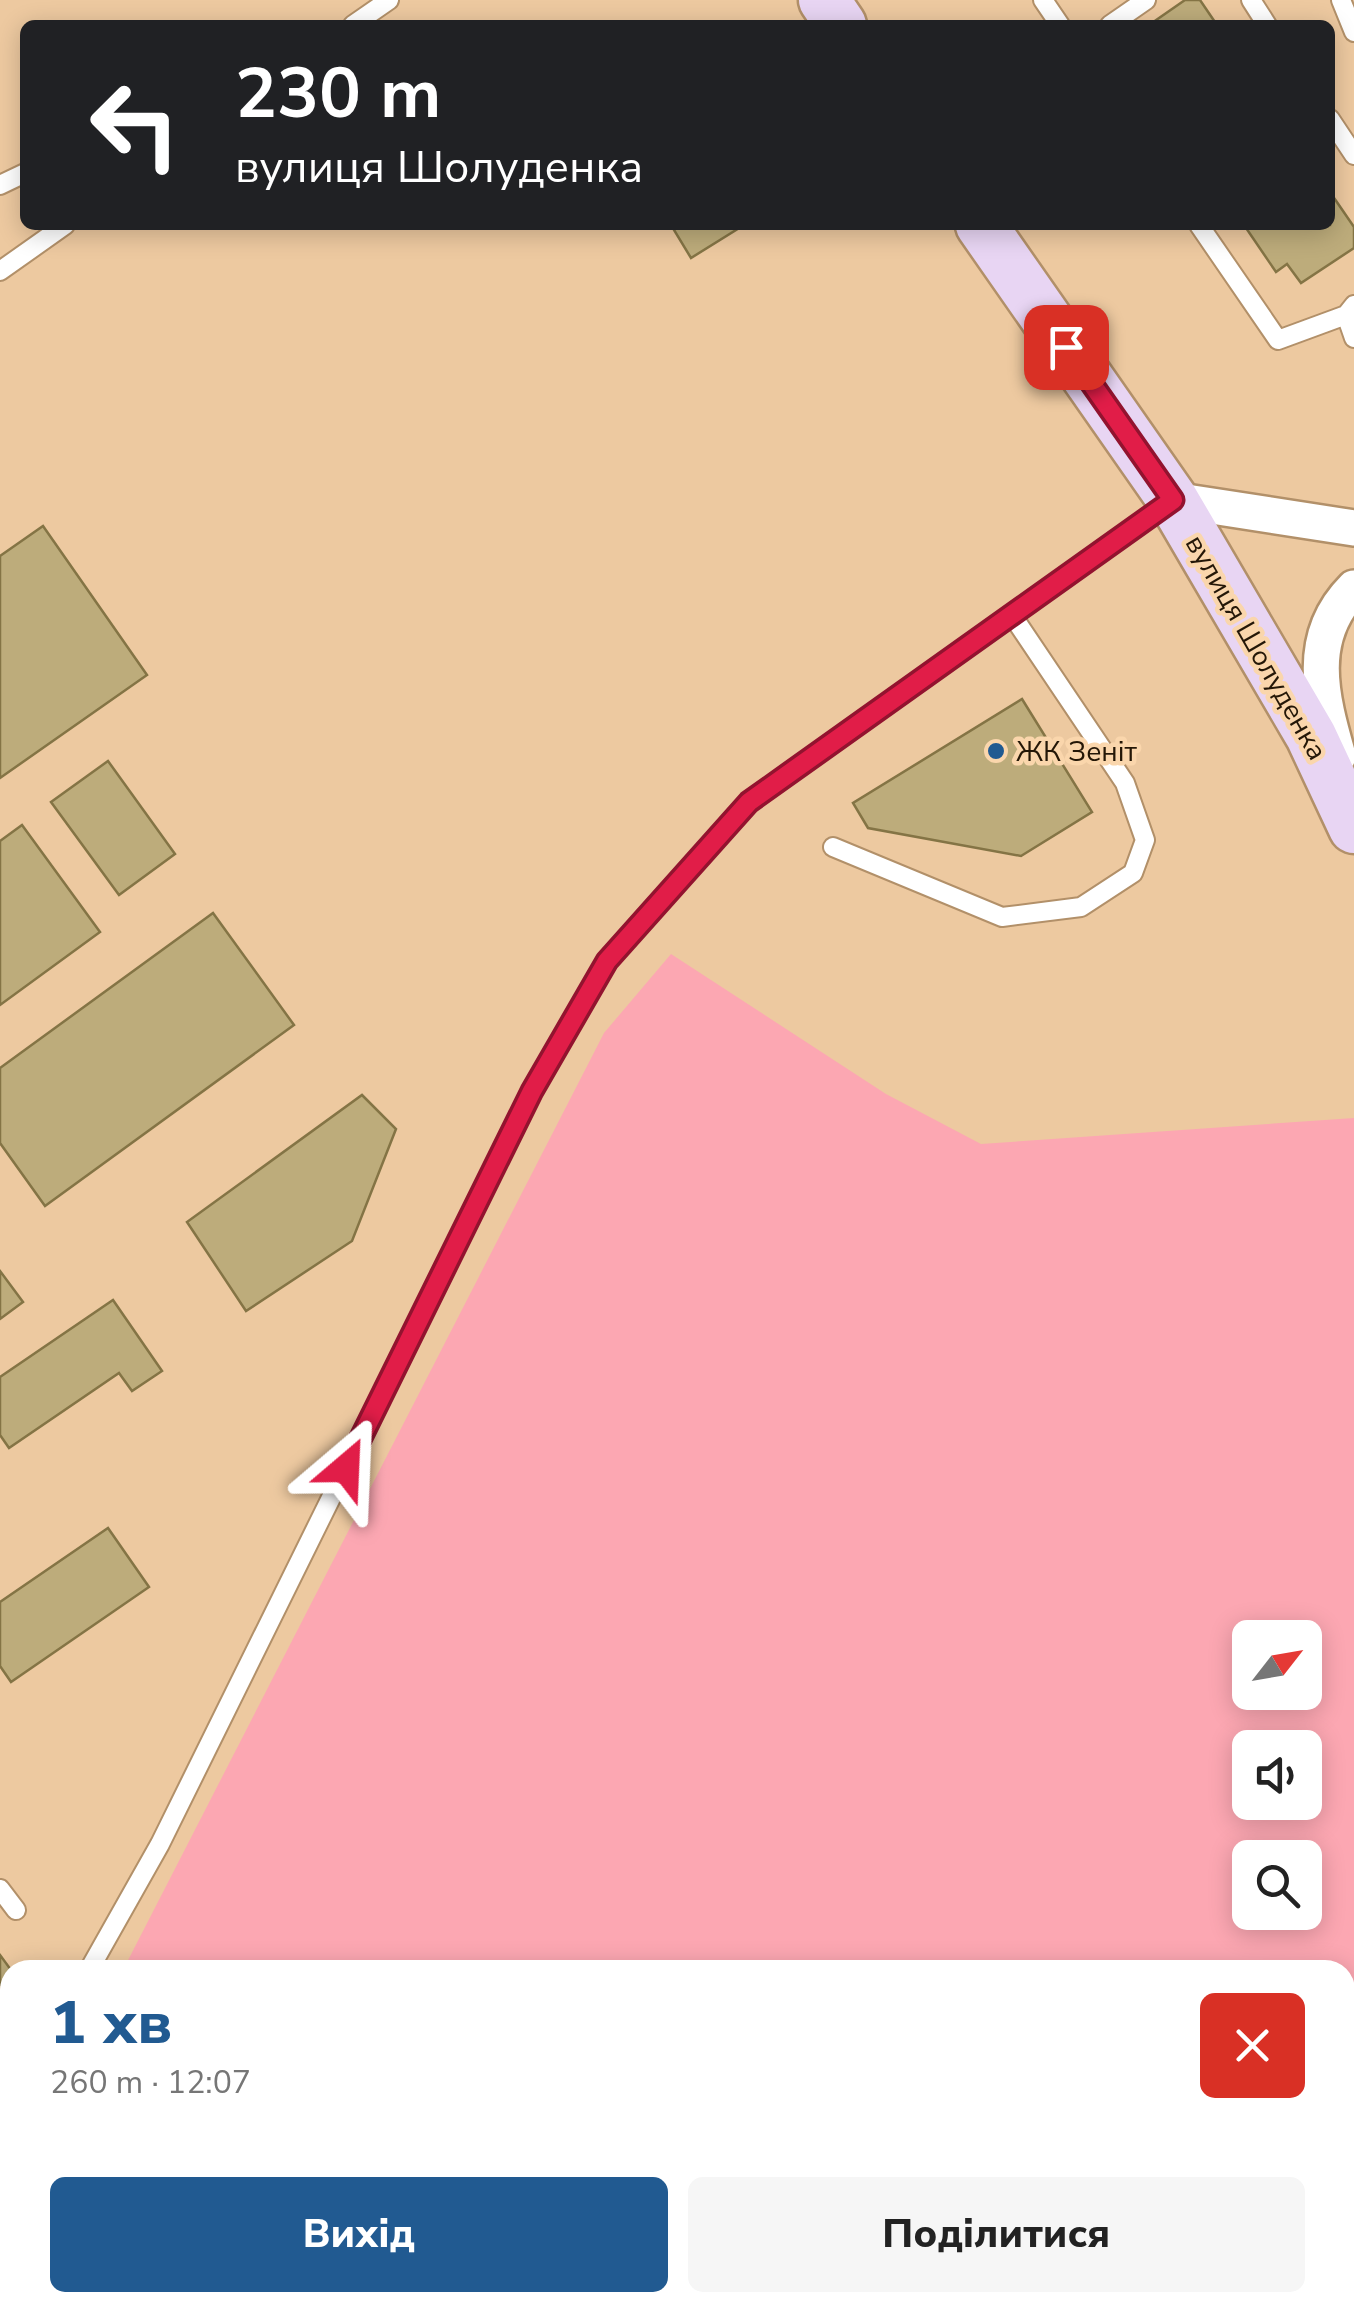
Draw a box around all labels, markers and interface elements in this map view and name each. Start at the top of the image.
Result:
text: 230 m [235,46,441,142]
icon: left [70,60,200,190]
text: вулиця Шолуденка [235,137,643,198]
pin [1024,305,1109,390]
icon: arrive [1039,320,1094,375]
street label: вулиця Шолуденка [1176,528,1336,767]
place label: ЖК Зеніт [1016,733,1138,771]
marker: ЖК Зеніт [985,740,1007,762]
position arrow [294,1416,398,1520]
north arrow [1232,1620,1322,1710]
map controls [1232,1620,1322,1930]
button: sound [1232,1730,1322,1820]
button: search [1232,1840,1322,1930]
text: 1 хв [50,1982,172,2064]
button: close [1200,1993,1305,2098]
text: 260 m · 12:07 [50,2061,251,2104]
button: Вихід [50,2177,668,2292]
button: Поділитися [688,2177,1305,2292]

